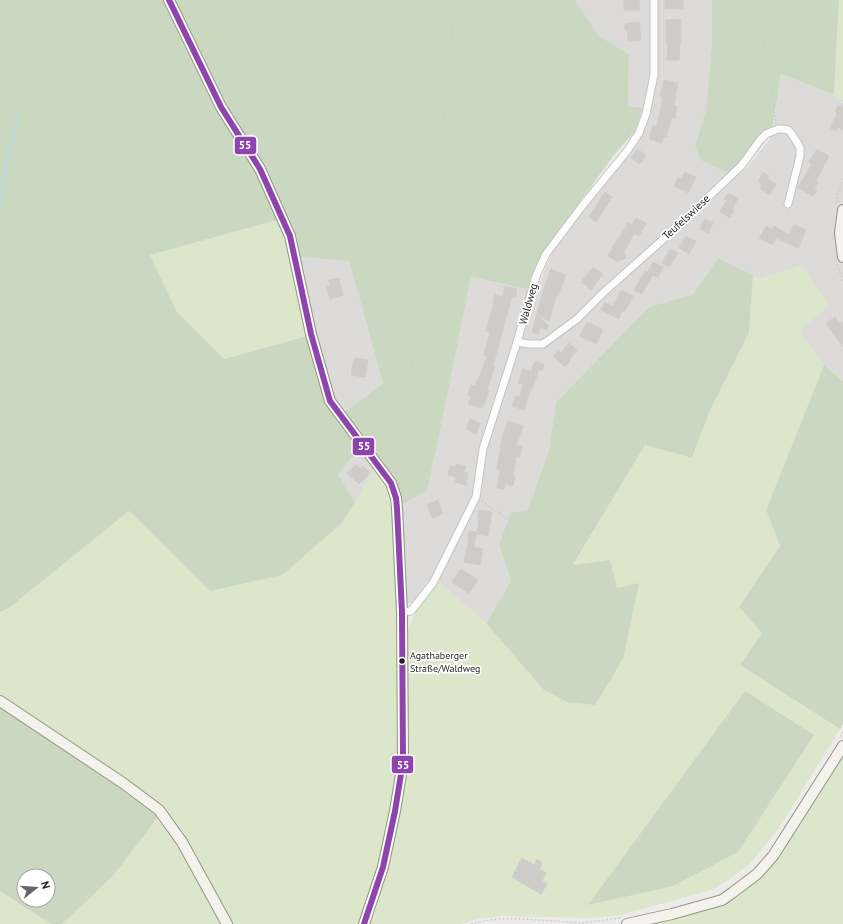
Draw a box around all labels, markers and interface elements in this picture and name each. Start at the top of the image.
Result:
line badge: 55 [234,136,257,155]
text: 55 [239,138,251,152]
street label: Teufelswiese [659,191,713,243]
street label: Waldweg [515,282,541,326]
line badge: 55 [352,437,375,456]
text: 55 [358,439,370,453]
place label: Agathaberger Straße/Waldweg [410,649,480,675]
marker: Agathaberger Straße/Waldweg [397,656,407,666]
line badge: 55 [391,755,414,774]
text: 55 [397,758,409,772]
north arrow [16,868,56,908]
text: N [38,880,53,891]

